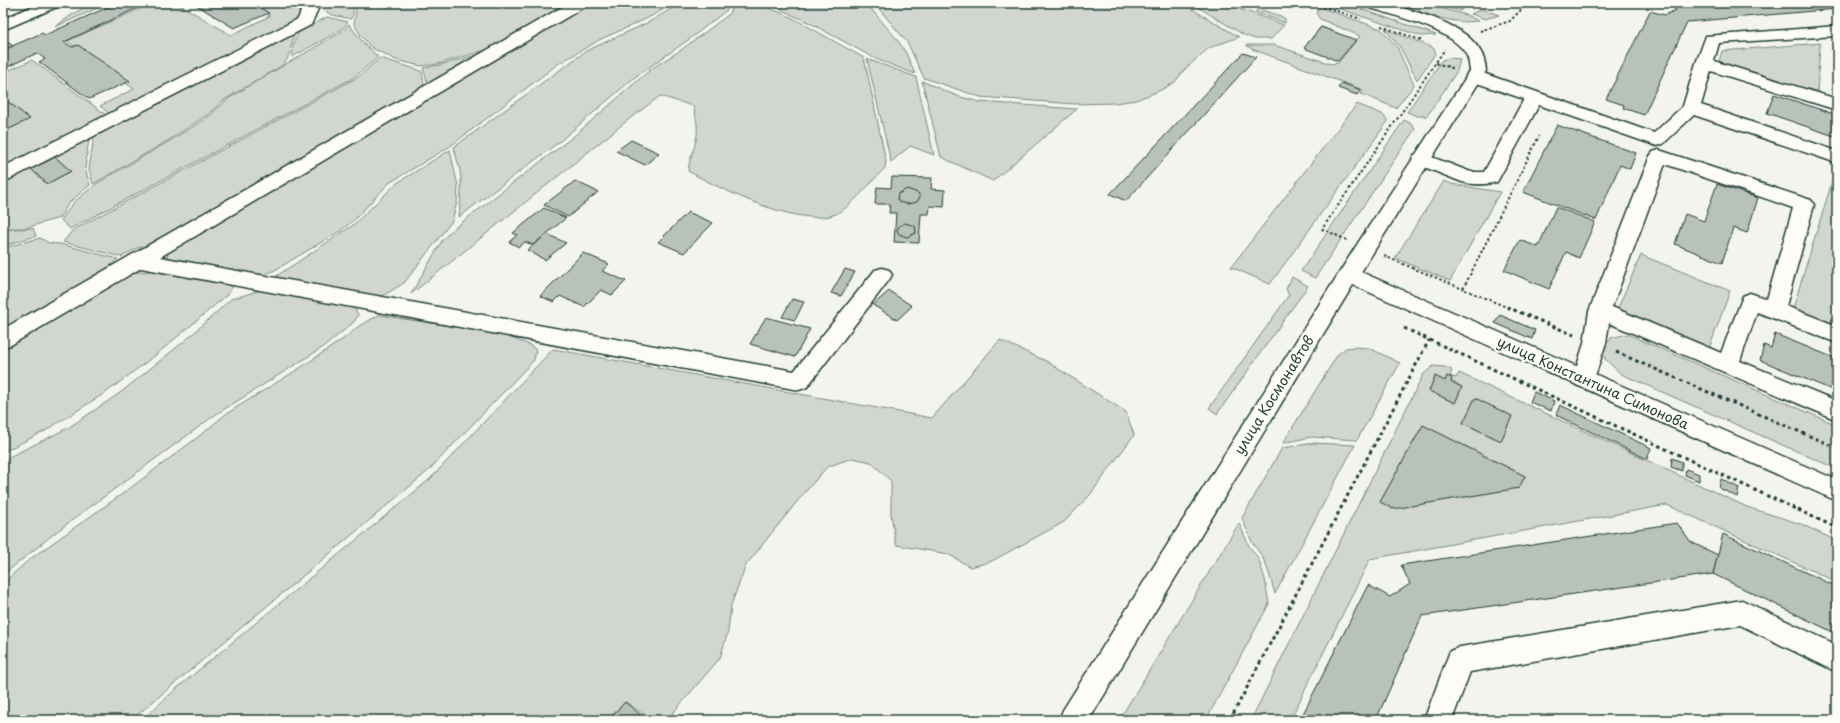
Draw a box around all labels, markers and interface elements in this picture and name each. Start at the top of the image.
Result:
street label: улица Космонавтов [1228,331,1319,458]
street label: улица Константина Симонова [1494,331,1693,435]

